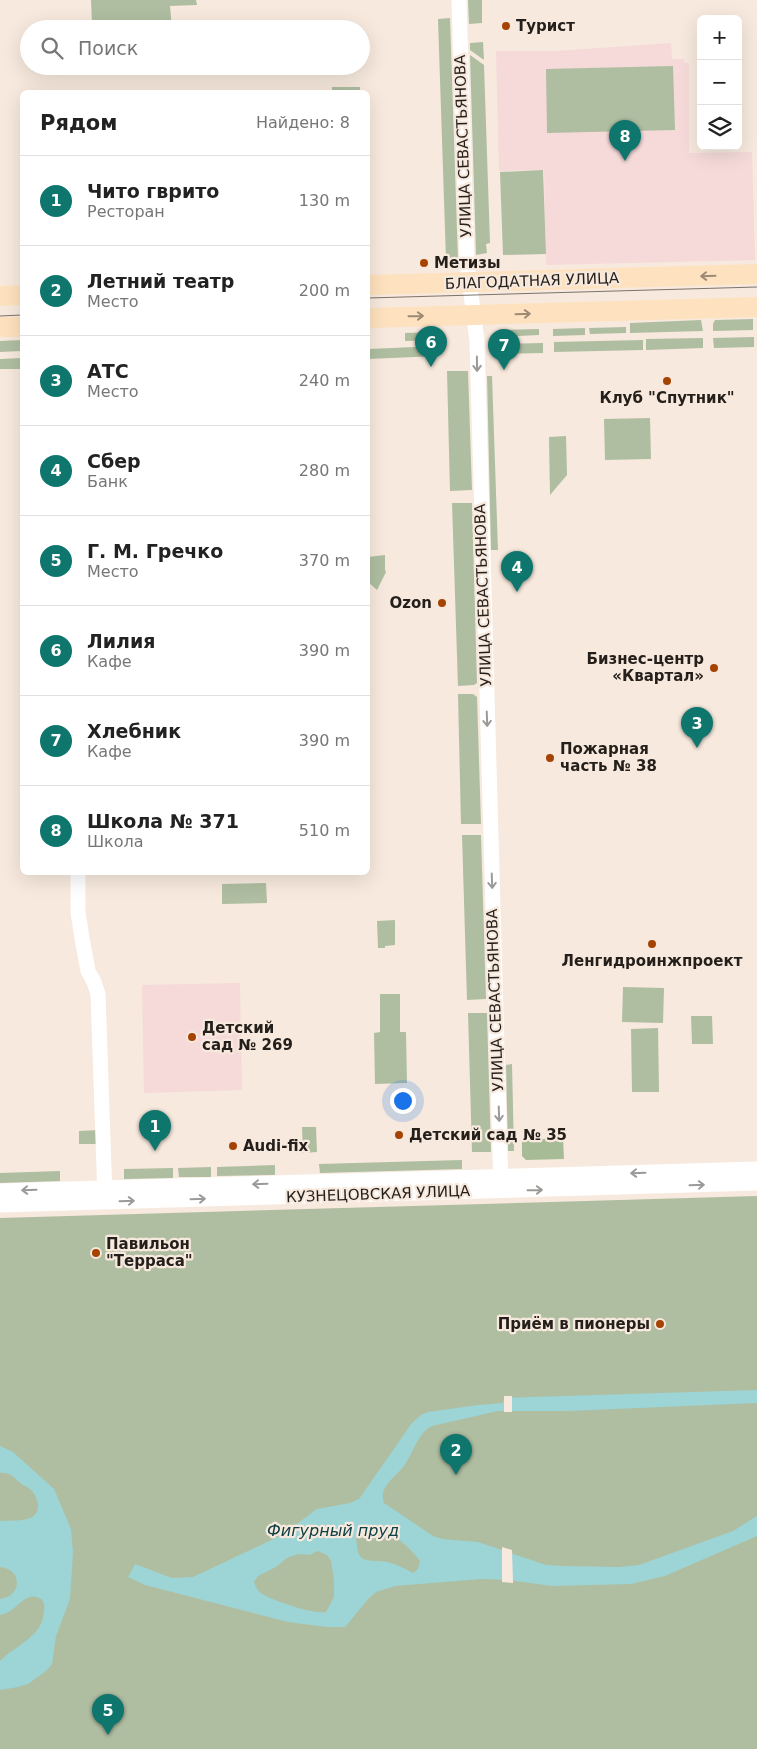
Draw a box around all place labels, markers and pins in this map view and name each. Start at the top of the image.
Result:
place label: Турист [516,17,575,35]
marker: Турист [500,20,512,32]
pin: 8 [609,120,641,161]
place label: Метизы [434,254,501,272]
marker: Метизы [418,257,430,269]
pin: 6 [415,326,447,367]
pin: 7 [488,329,520,370]
marker: Клуб "Спутник" [661,375,673,387]
place label: Клуб "Спутник" [599,389,735,407]
pin: 4 [501,551,533,592]
place label: Ozon [390,594,432,612]
marker: Ozon [436,597,448,609]
place label: Бизнес-центр «Квартал» [587,650,704,685]
marker: Бизнес-центр «Квартал» [708,662,720,674]
pin: 3 [681,707,713,748]
place label: Пожарная часть № 38 [560,740,657,775]
marker: Пожарная часть № 38 [544,752,556,764]
marker: Ленгидроинжпроект [646,938,658,950]
place label: Ленгидроинжпроект [562,952,743,970]
place label: Детский сад № 269 [202,1019,293,1054]
marker: Детский сад № 269 [186,1031,198,1043]
pin: 1 [139,1110,171,1151]
place label: Детский сад № 35 [409,1126,567,1144]
marker: Детский сад № 35 [393,1129,405,1141]
place label: Audi-fix [243,1137,309,1155]
marker: Audi-fix [227,1140,239,1152]
place label: Павильон "Терраса" [106,1235,193,1270]
marker: Павильон "Терраса" [90,1247,102,1259]
place label: Приём в пионеры [498,1315,650,1333]
marker: Приём в пионеры [654,1318,666,1330]
pin: 2 [440,1434,472,1475]
pin: 5 [92,1694,124,1735]

